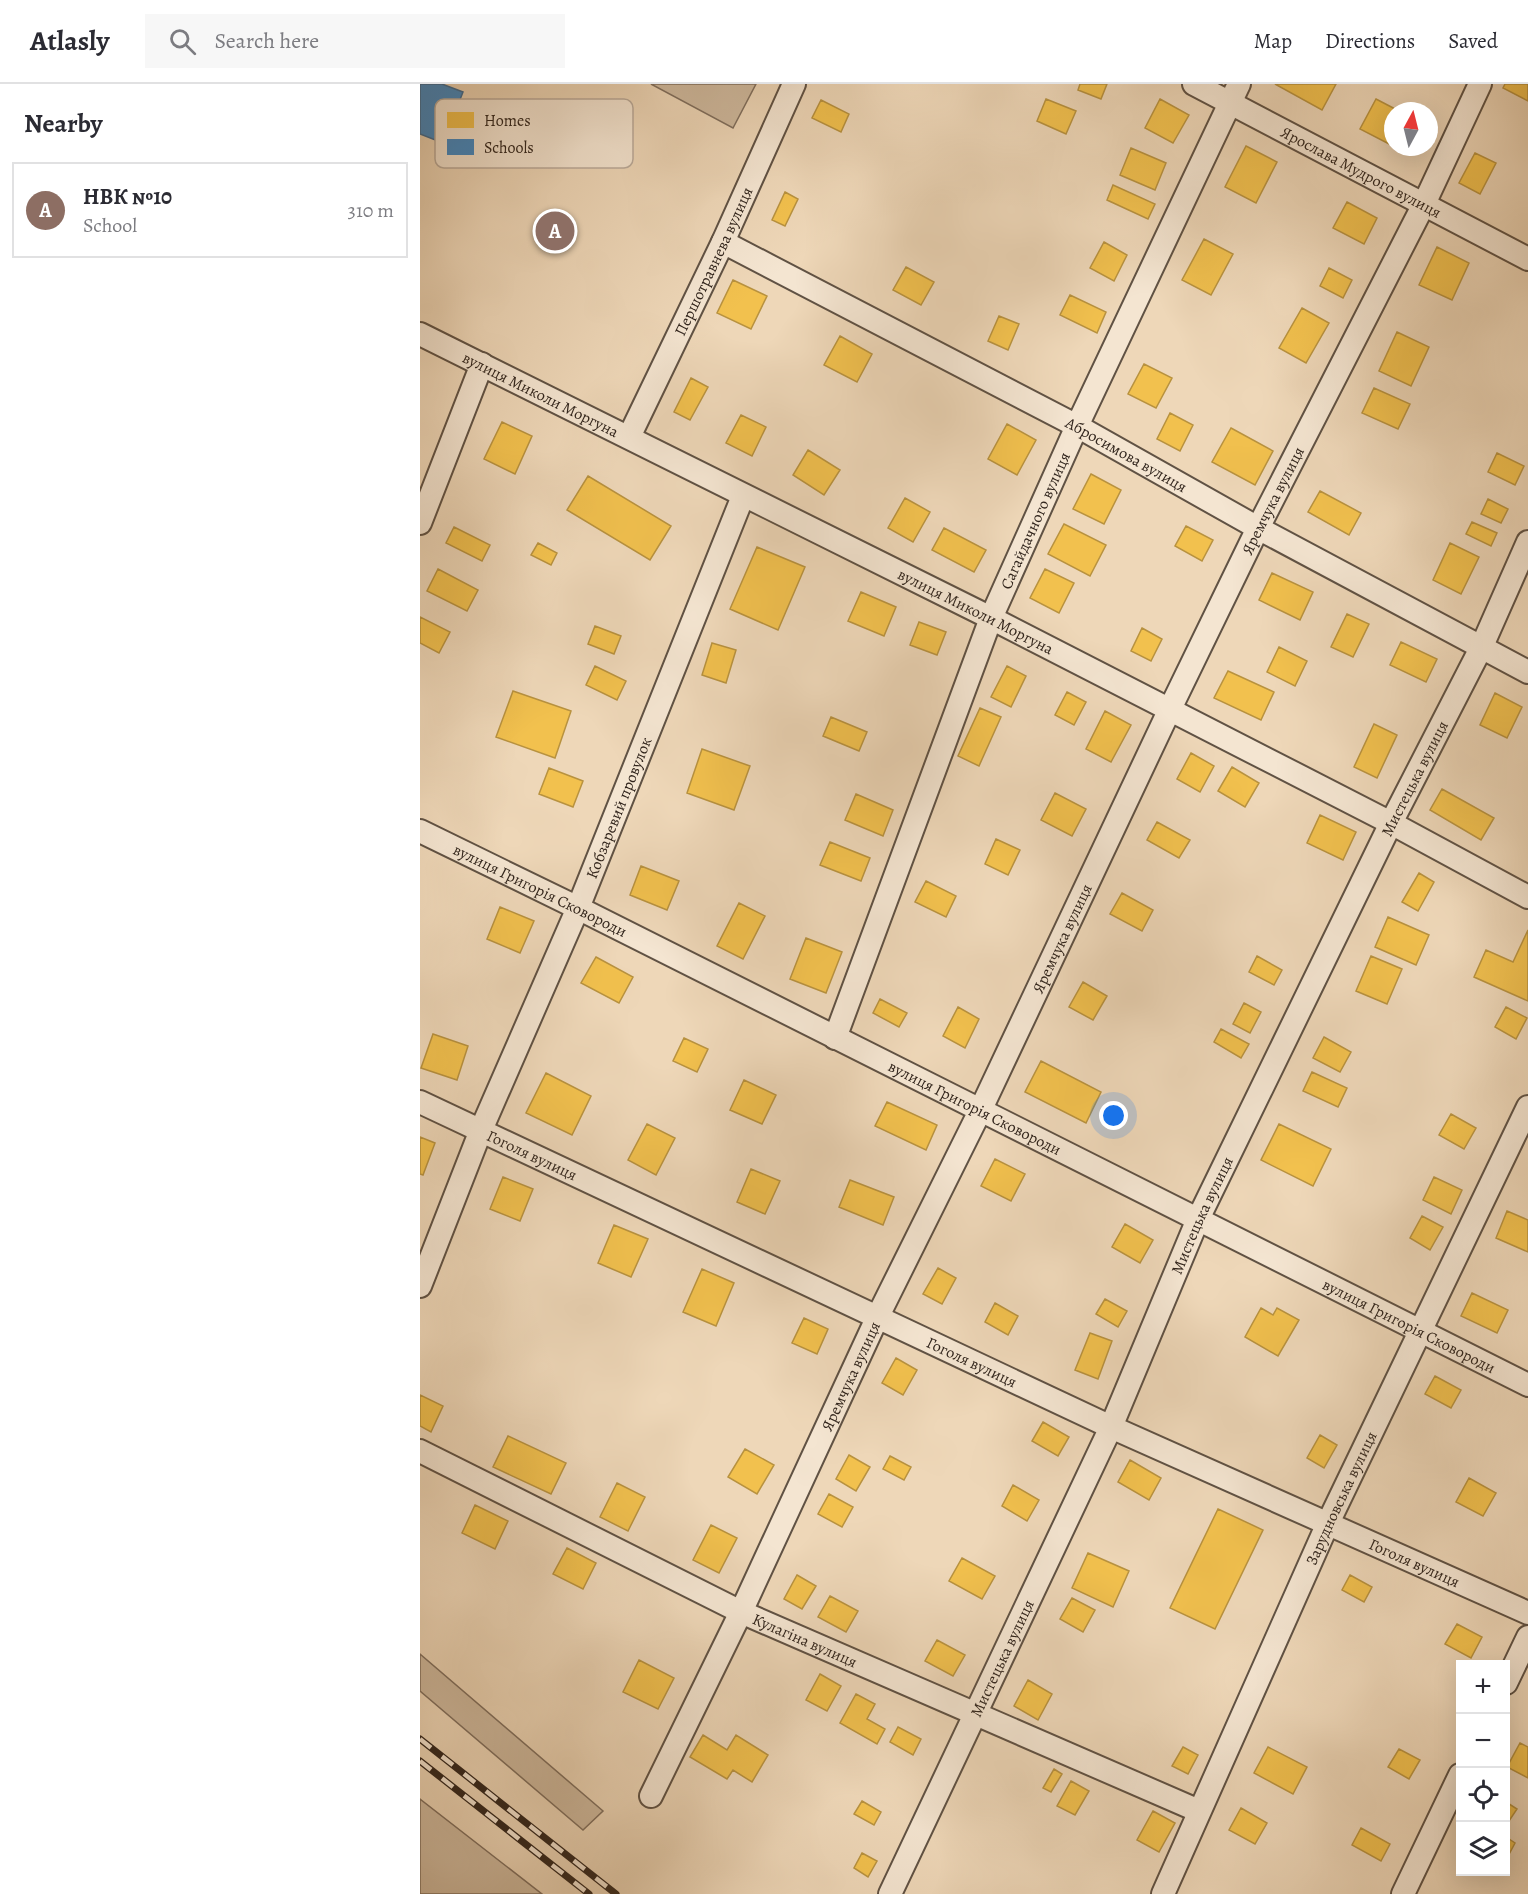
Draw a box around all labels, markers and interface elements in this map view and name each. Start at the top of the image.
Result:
search box [145,14,565,68]
text: Atlasly [30,22,109,60]
icon: search [166,25,199,58]
text: Search here [214,26,319,56]
text: Map [1254,27,1292,55]
text: Directions [1325,27,1415,55]
text: Saved [1448,27,1498,55]
legend [435,99,633,168]
north arrow [1384,102,1438,156]
text: Nearby [24,106,103,141]
text: Homes [484,110,531,132]
street label: Ярослава Мудрого вулиця [1277,121,1445,224]
text: Schools [484,137,534,159]
text: НВК №10 [83,182,172,212]
street label: Першотравнева вулиця [669,183,758,340]
text: A [39,197,52,224]
text: 310 m [348,197,394,224]
pin: A [536,208,574,254]
text: School [83,212,137,239]
street label: вулиця Миколи Моргуна [459,347,623,443]
street label: Абросимова вулиця [1061,412,1191,498]
street label: Яремчука вулиця [1237,443,1310,559]
street label: Сагайдачного вулиця [995,448,1076,593]
street label: вулиця Миколи Моргуна [894,563,1058,661]
street label: Мистецька вулиця [1376,717,1454,840]
street label: Кобзаревий провулок [581,734,657,882]
street label: вулиця Григорія Сковороди [449,839,631,943]
street label: Яремчука вулиця [1027,880,1098,997]
street label: вулиця Григорія Сковороди [884,1056,1065,1161]
your location [1099,1101,1128,1130]
street label: Гоголя вулиця [483,1125,581,1186]
street label: Мистецька вулиця [1166,1153,1239,1278]
street label: вулиця Григорія Сковороди [1319,1274,1499,1379]
street label: Яремчука вулиця [816,1318,886,1435]
street label: Гоголя вулиця [923,1332,1021,1393]
street label: Зарудновська вулиця [1301,1428,1383,1569]
street label: Гоголя вулиця [1365,1533,1463,1593]
street label: Мистецька вулиця [965,1596,1040,1721]
street label: Кулагіна вулиця [749,1608,861,1673]
map controls [1456,1660,1510,1876]
button: + [1456,1660,1510,1714]
button: − [1456,1714,1510,1768]
button: locate [1456,1768,1510,1822]
button: layers [1456,1822,1510,1876]

